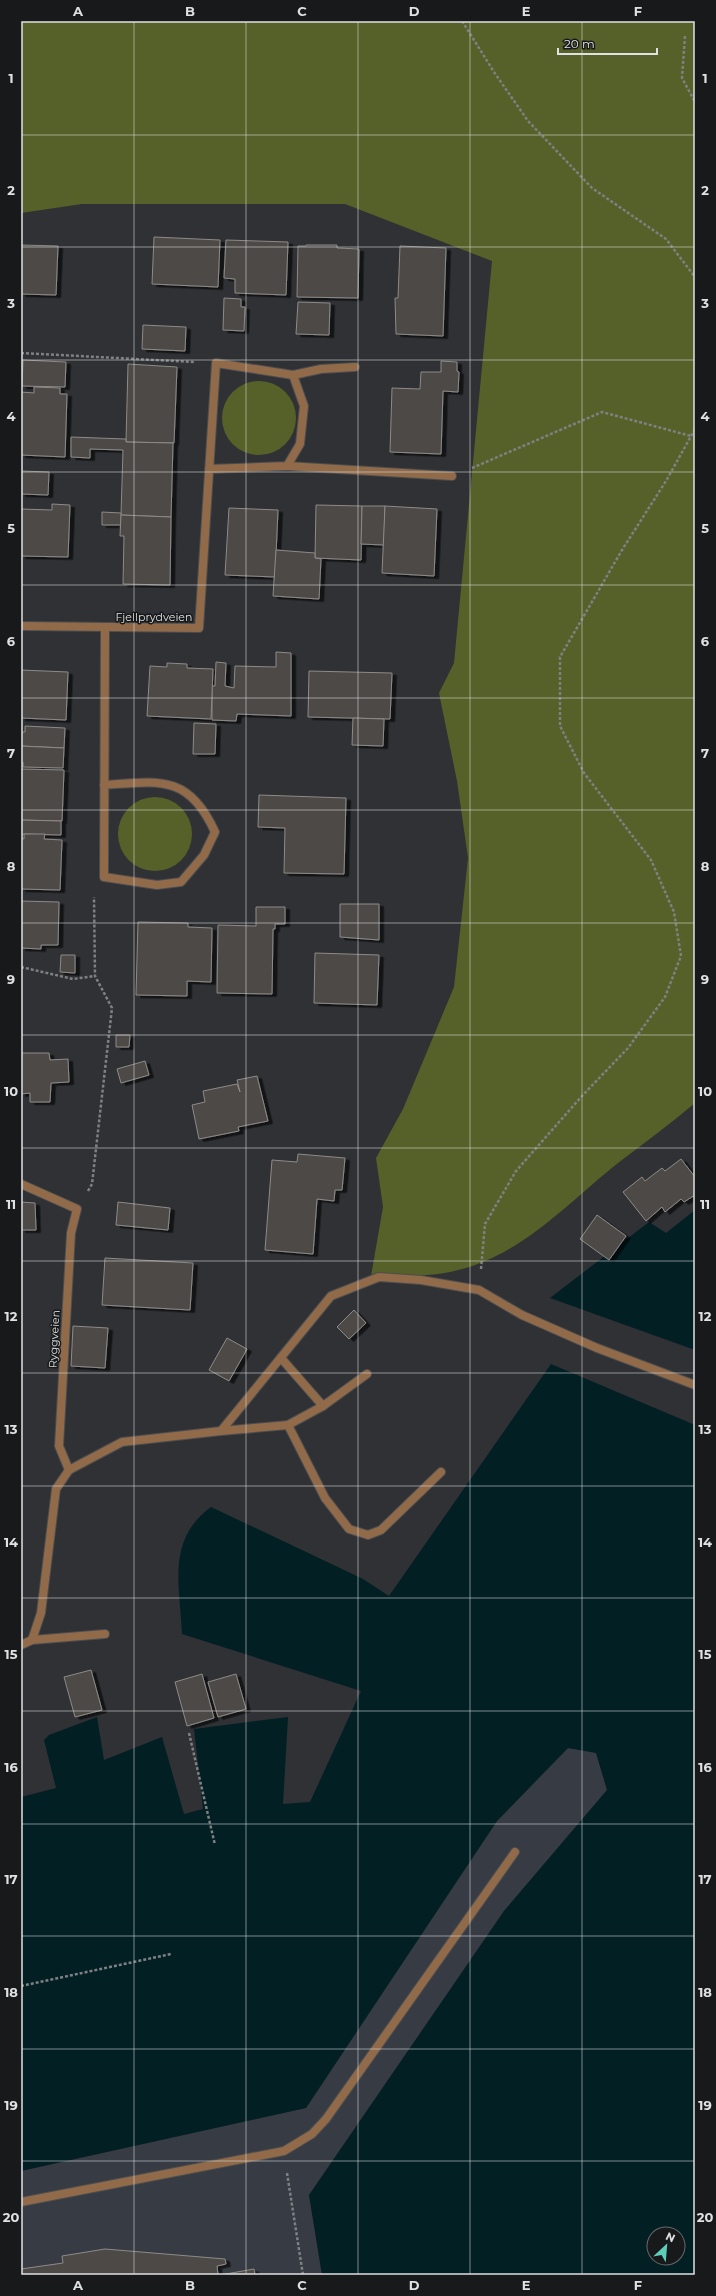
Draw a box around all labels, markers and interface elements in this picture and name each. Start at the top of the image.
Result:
text: A [72,3,84,19]
text: B [185,3,195,19]
text: C [297,3,307,19]
text: D [409,3,420,19]
text: E [522,3,531,19]
text: F [634,3,642,19]
scale bar [558,30,657,56]
text: 20 m [564,36,595,51]
text: 1 [8,70,14,86]
text: 1 [702,70,708,86]
text: 2 [7,182,15,198]
text: 2 [701,182,709,198]
text: 3 [6,295,15,311]
text: 3 [700,295,709,311]
text: 4 [7,408,16,424]
text: 4 [701,408,710,424]
text: 5 [7,520,15,536]
text: 5 [701,520,709,536]
street label: Fjellprydveien [116,610,192,624]
text: 6 [7,633,16,649]
text: 6 [701,633,710,649]
text: 7 [7,745,15,761]
text: 7 [701,745,709,761]
text: 8 [7,858,16,874]
text: 8 [701,858,710,874]
text: 9 [7,971,15,987]
text: 9 [701,971,709,987]
text: 10 [4,1083,18,1099]
text: 10 [698,1083,712,1099]
text: 11 [6,1196,16,1212]
text: 11 [700,1196,710,1212]
text: 12 [5,1308,18,1324]
text: 12 [699,1308,712,1324]
street label: Ryggveien [45,1310,63,1368]
text: 13 [5,1421,18,1437]
text: 13 [699,1421,712,1437]
text: 14 [4,1534,18,1550]
text: 14 [698,1534,712,1550]
text: 15 [5,1646,18,1662]
text: 15 [699,1646,712,1662]
text: 16 [4,1759,18,1775]
text: 16 [698,1759,712,1775]
text: 17 [4,1871,18,1887]
text: 17 [698,1871,712,1887]
text: 18 [4,1984,18,2000]
text: 18 [698,1984,712,2000]
text: 19 [4,2097,18,2113]
text: 19 [698,2097,712,2113]
text: 20 [3,2209,19,2225]
text: 20 [697,2209,713,2225]
north arrow [646,2226,686,2266]
text: N [663,2229,677,2245]
text: A [72,2277,84,2293]
text: B [185,2277,195,2293]
text: C [297,2277,307,2293]
text: D [409,2277,420,2293]
text: E [522,2277,531,2293]
text: F [634,2277,642,2293]

